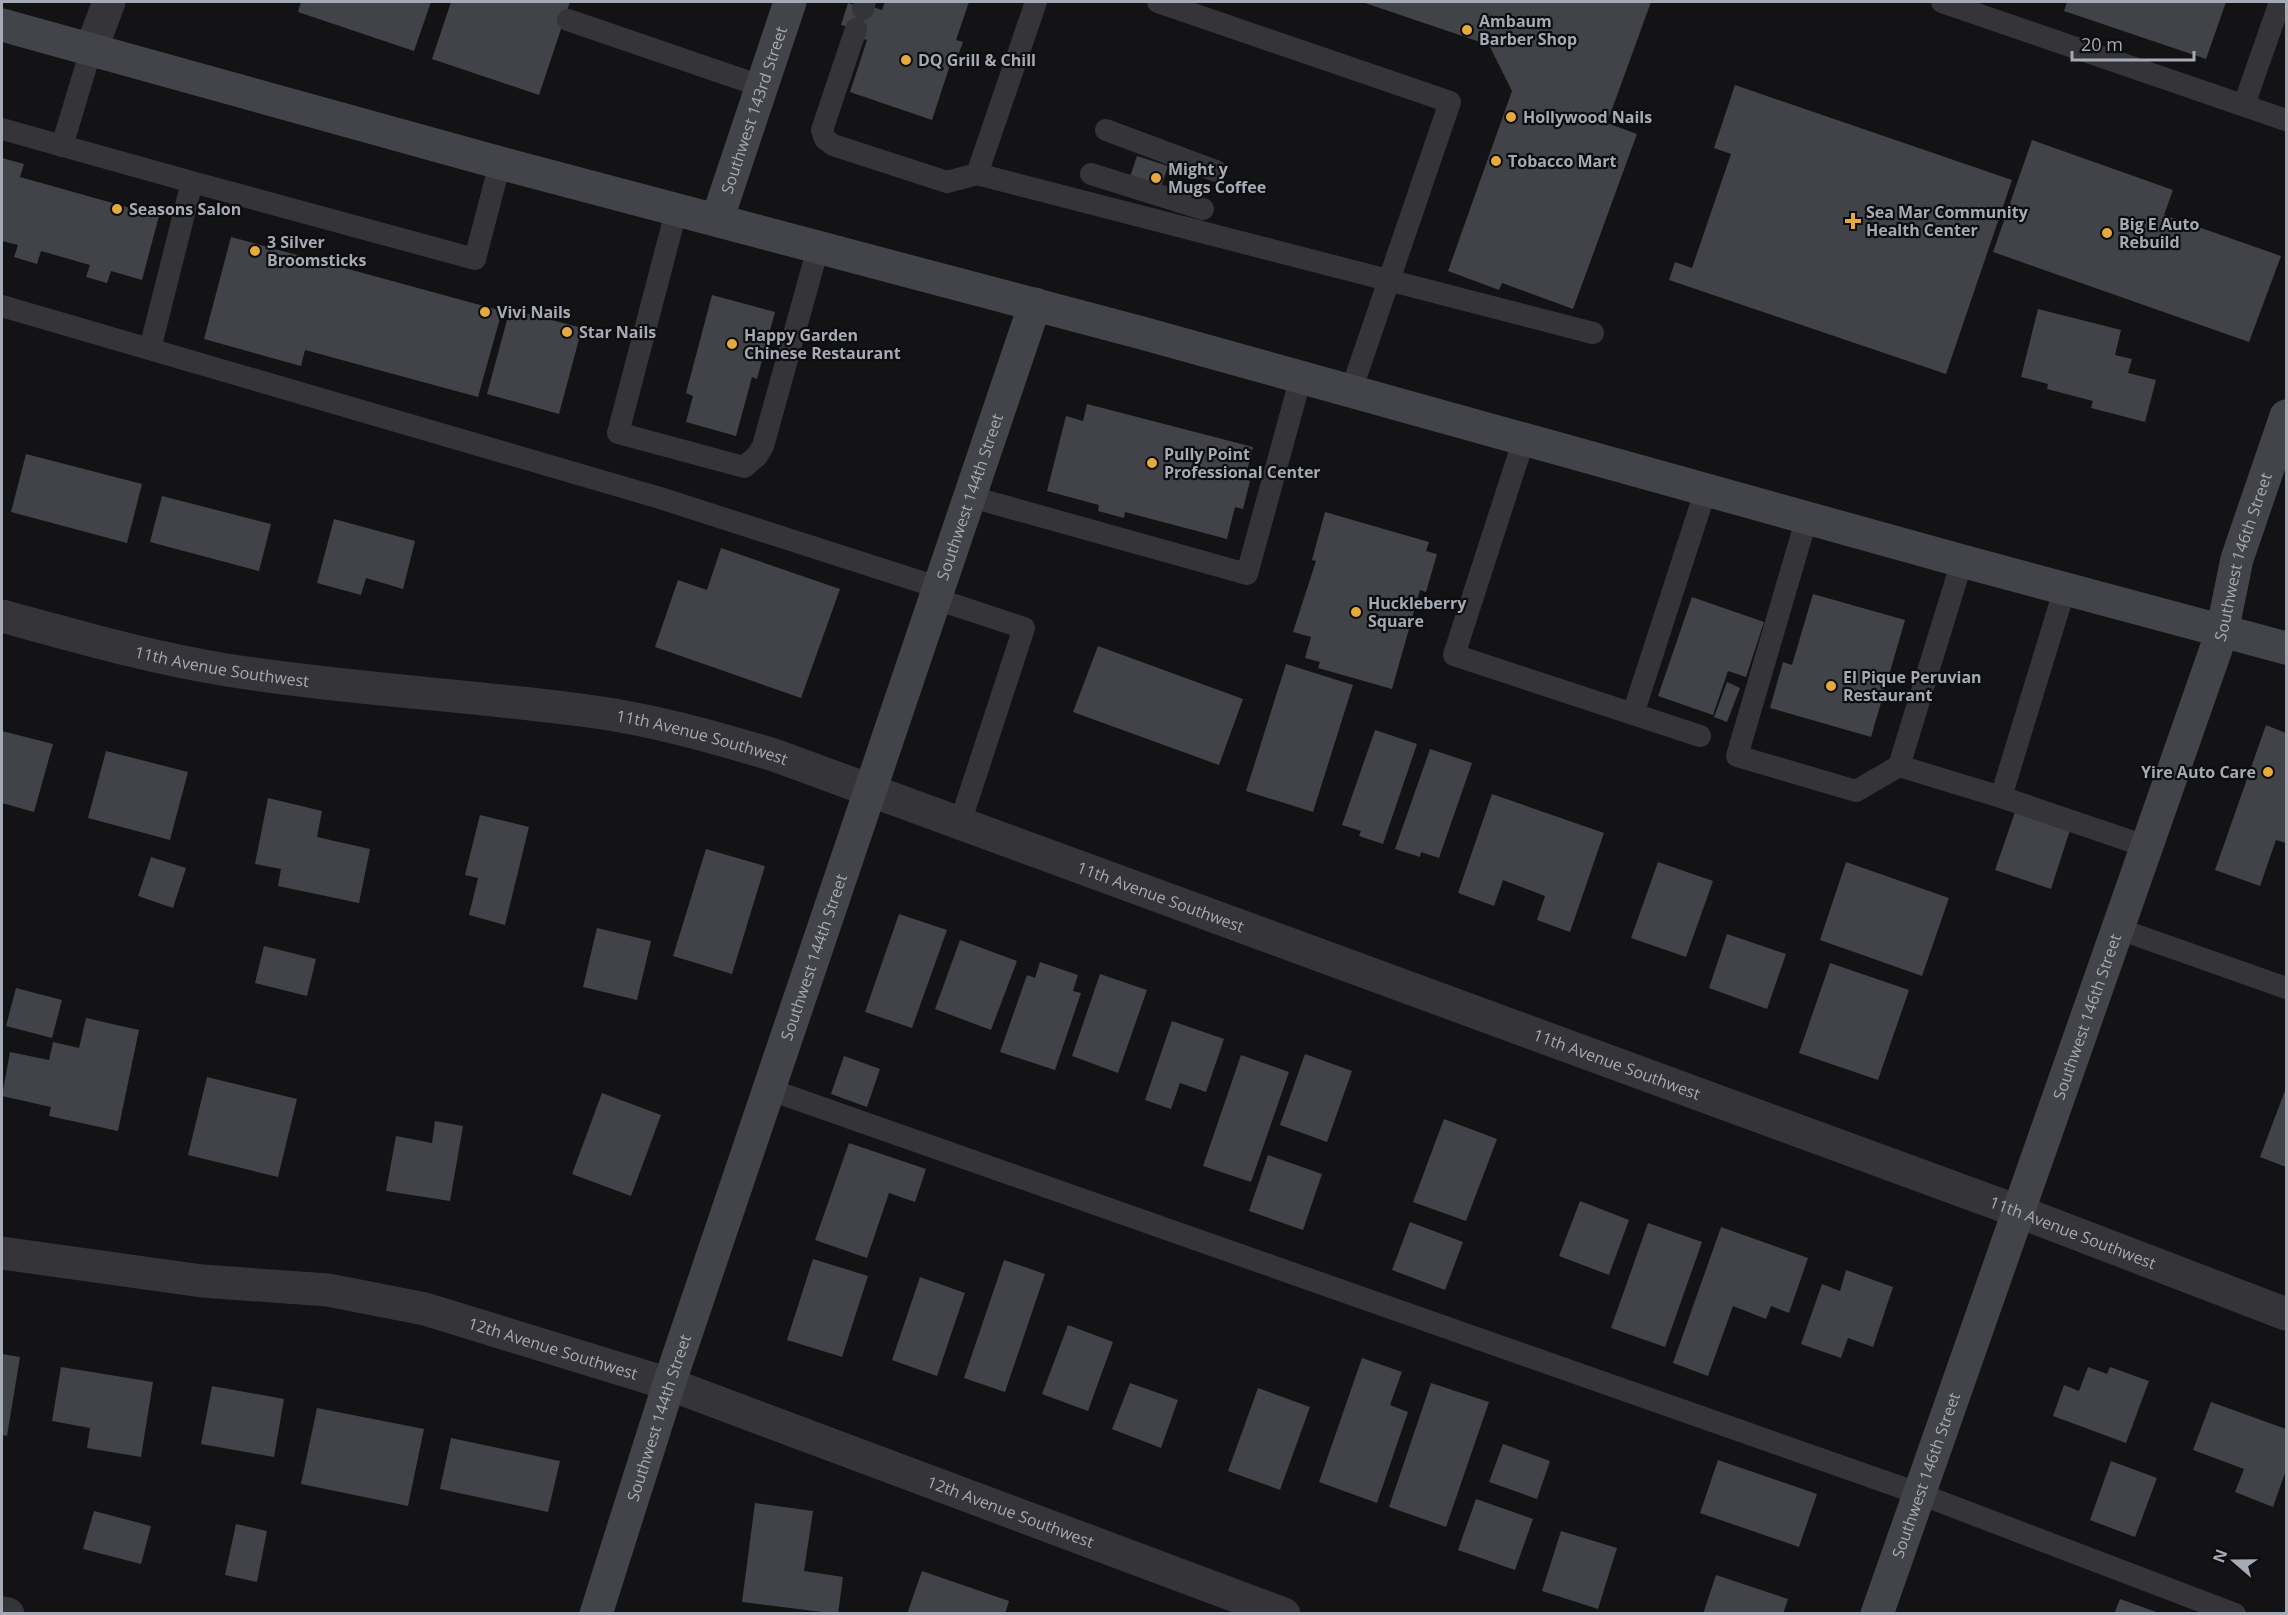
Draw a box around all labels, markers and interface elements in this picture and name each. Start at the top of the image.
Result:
place label: Ambaum Barber Shop [1479,10,1577,50]
street label: Southwest 143rd Street [716,23,792,197]
marker: Ambaum Barber Shop [1460,23,1474,37]
scale bar [2072,24,2194,62]
text: 20 m [2081,32,2123,56]
place label: DQ Grill & Chill [918,49,1036,71]
marker: DQ Grill & Chill [899,53,913,67]
place label: Hollywood Nails [1523,106,1652,128]
marker: Hollywood Nails [1504,110,1518,124]
place label: Tobacco Mart [1508,150,1616,172]
marker: Tobacco Mart [1489,154,1503,168]
place label: Might y Mugs Coffee [1168,158,1266,198]
marker: Might y Mugs Coffee [1149,171,1163,185]
place label: Seasons Salon [129,198,241,220]
place label: Sea Mar Community Health Center [1866,201,2029,241]
marker: Seasons Salon [110,202,124,216]
marker: Sea Mar Community Health Center [1844,212,1862,230]
place label: Big E Auto Rebuild [2119,213,2199,253]
marker: Big E Auto Rebuild [2100,226,2114,240]
place label: 3 Silver Broomsticks [267,231,366,271]
marker: 3 Silver Broomsticks [248,244,262,258]
place label: Vivi Nails [497,301,571,323]
marker: Vivi Nails [478,305,492,319]
place label: Star Nails [579,321,656,343]
place label: Happy Garden Chinese Restaurant [744,324,901,364]
marker: Star Nails [560,325,574,339]
marker: Happy Garden Chinese Restaurant [725,337,739,351]
street label: Southwest 144th Street [931,410,1008,583]
place label: Pully Point Professional Center [1164,443,1321,483]
marker: Pully Point Professional Center [1145,456,1159,470]
street label: Southwest 146th Street [2209,469,2277,644]
place label: Huckleberry Square [1368,592,1467,632]
marker: Huckleberry Square [1349,605,1363,619]
street label: 11th Avenue Southwest [133,641,310,692]
place label: El Pique Peruvian Restaurant [1843,666,1982,706]
marker: El Pique Peruvian Restaurant [1824,679,1838,693]
street label: 11th Avenue Southwest [615,704,791,770]
place label: Yire Auto Care [2141,761,2256,783]
marker: Yire Auto Care [2261,765,2275,779]
street label: 11th Avenue Southwest [1074,856,1247,938]
street label: Southwest 144th Street [775,871,852,1043]
street label: Southwest 146th Street [2048,931,2126,1103]
street label: 11th Avenue Southwest [1530,1023,1704,1105]
street label: 11th Avenue Southwest [1987,1191,2159,1274]
street label: 12th Avenue Southwest [465,1312,641,1385]
street label: Southwest 144th Street [621,1331,696,1504]
street label: Southwest 146th Street [1886,1389,1965,1561]
street label: 12th Avenue Southwest [924,1471,1097,1553]
north arrow [2204,1531,2264,1591]
text: N [2207,1546,2232,1566]

